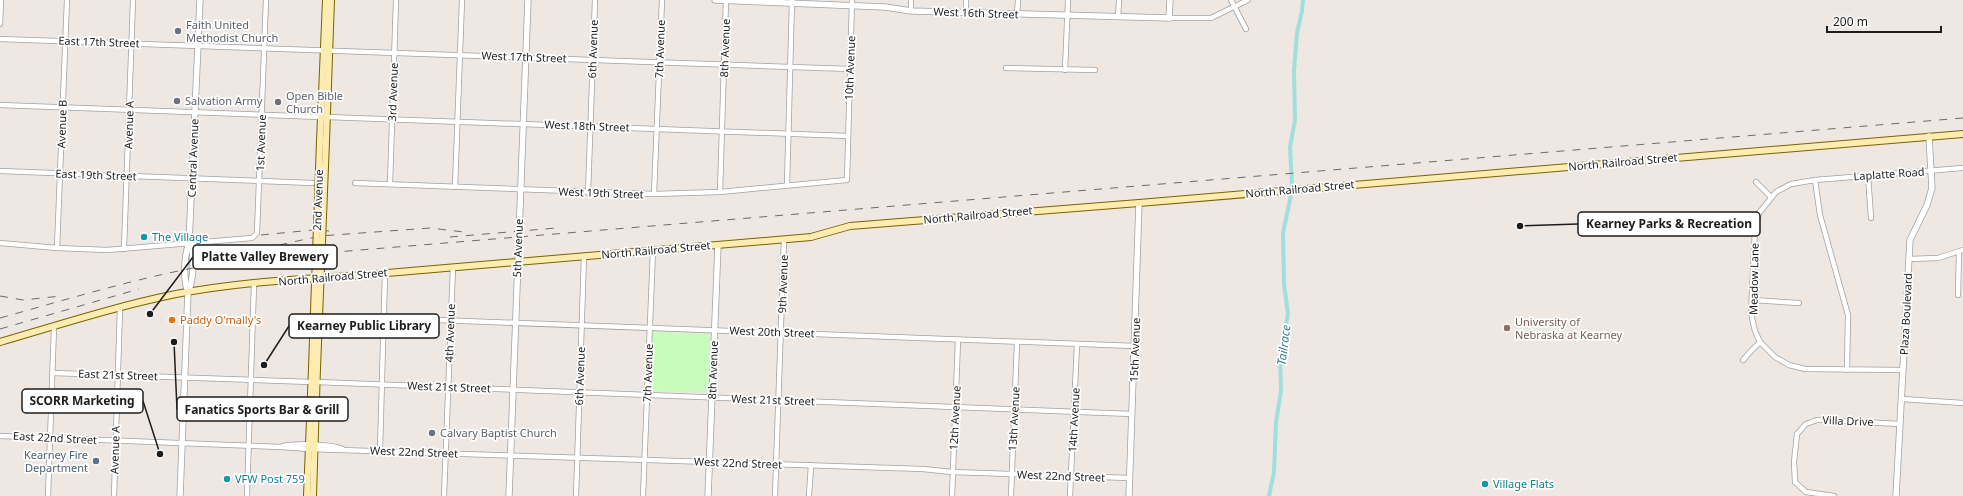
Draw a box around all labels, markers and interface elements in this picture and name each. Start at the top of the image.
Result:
street label: West 16th Street [933,4,1019,21]
scale bar [1827,8,1941,34]
text: 200 m [1833,13,1868,30]
place label: Faith United Methodist Church [186,17,278,45]
street label: 8th Avenue [716,18,733,77]
street label: 6th Avenue [584,19,601,78]
street label: 7th Avenue [651,19,668,78]
marker: Faith United Methodist Church [173,26,183,36]
street label: East 17th Street [58,33,140,50]
street label: 10th Avenue [841,35,858,101]
street label: West 17th Street [481,48,567,65]
street label: 3rd Avenue [384,62,401,122]
place label: Open Bible Church [286,88,343,116]
place label: Salvation Army [185,93,263,108]
marker: Salvation Army [172,96,182,106]
marker: Open Bible Church [273,97,283,107]
street label: Avenue B [53,99,70,149]
street label: Avenue A [120,100,137,149]
street label: 1st Avenue [252,114,269,172]
street label: West 18th Street [544,117,630,134]
street label: Central Avenue [184,118,201,198]
street label: North Railroad Street [1568,149,1678,174]
street label: Laplatte Road [1853,164,1925,183]
street label: East 19th Street [55,166,137,183]
street label: 2nd Avenue [309,169,326,231]
street label: North Railroad Street [1245,176,1355,201]
street label: West 19th Street [558,184,644,201]
street label: North Railroad Street [923,202,1033,227]
callout: Kearney Parks & Recreation [1578,212,1760,236]
text: Kearney Parks & Recreation [1586,215,1752,232]
street label: 5th Avenue [509,218,526,277]
place label: The Village [152,229,208,244]
marker: The Village [139,232,149,242]
street label: North Railroad Street [601,237,711,262]
street label: Meadow Lane [1745,243,1762,315]
callout: Platte Valley Brewery [193,245,337,269]
text: Platte Valley Brewery [201,248,329,265]
street label: 9th Avenue [774,254,791,313]
street label: North Railroad Street [278,264,388,289]
street label: Plaza Boulevard [1896,273,1915,355]
street label: 4th Avenue [441,303,458,362]
place label: Paddy O'mally's [180,312,261,327]
callout: Kearney Public Library [289,314,439,338]
place label: University of Nebraska at Kearney [1515,314,1623,342]
marker: Paddy O'mally's [167,315,177,325]
text: Kearney Public Library [297,317,431,334]
street label: 15th Avenue [1126,317,1143,383]
street label: West 20th Street [729,323,815,340]
marker: University of Nebraska at Kearney [1502,323,1512,333]
water label: Tailrace [1273,324,1294,366]
street label: 8th Avenue [704,340,721,399]
street label: 7th Avenue [639,343,656,402]
street label: 6th Avenue [571,346,588,405]
street label: East 21st Street [78,366,158,383]
street label: West 21st Street [407,378,491,395]
street label: 12th Avenue [945,385,964,451]
street label: 13th Avenue [1004,386,1023,452]
street label: 14th Avenue [1064,387,1083,453]
callout: SCORR Marketing [22,389,143,413]
street label: West 21st Street [731,391,815,408]
text: SCORR Marketing [29,392,135,409]
callout: Fanatics Sports Bar & Grill [177,397,348,421]
text: Fanatics Sports Bar & Grill [185,401,339,418]
street label: Villa Drive [1822,412,1874,429]
street label: Avenue A [106,425,123,474]
place label: Calvary Baptist Church [440,425,557,440]
street label: East 22nd Street [13,428,97,447]
marker: Calvary Baptist Church [427,428,437,438]
street label: West 22nd Street [370,442,458,461]
place label: Kearney Fire Department [24,447,88,475]
street label: West 22nd Street [694,453,782,472]
marker: Kearney Fire Department [91,456,101,466]
street label: West 22nd Street [1017,466,1105,485]
place label: VFW Post 759 [235,471,305,486]
marker: VFW Post 759 [222,474,232,484]
place label: Village Flats [1493,476,1554,491]
marker: Village Flats [1480,479,1490,489]

